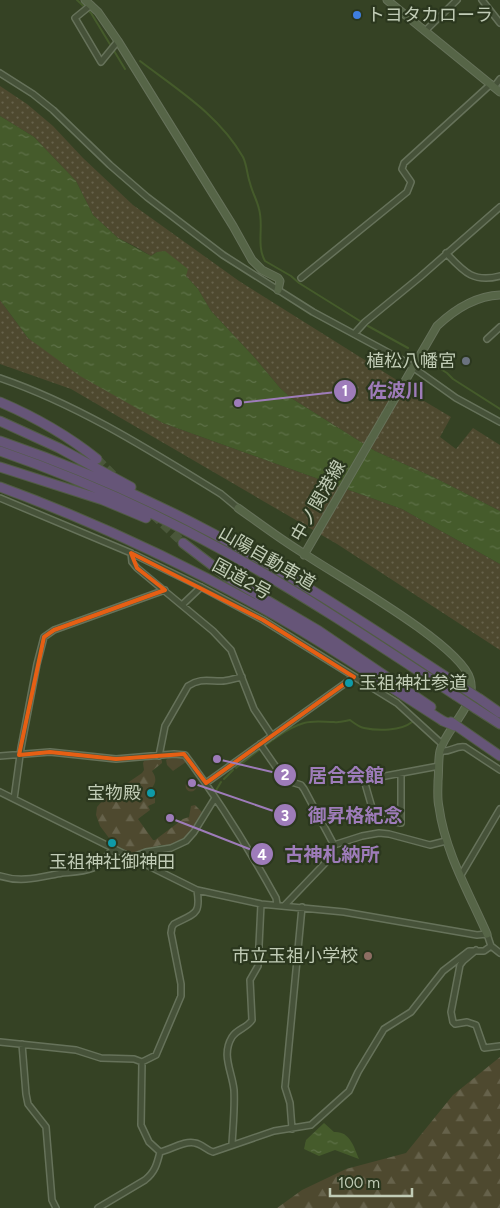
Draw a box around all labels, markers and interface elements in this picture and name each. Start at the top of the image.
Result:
place label: トヨタカローラ [367,4,493,26]
marker: トヨタカローラ [351,9,363,21]
place label: 植松八幡宮 [366,350,456,372]
marker: 植松八幡宮 [460,355,472,367]
callout: 佐波川 [332,374,434,408]
text: 佐波川 [367,379,425,402]
text: 1 [342,382,348,400]
street label: 中ノ関港線 [286,457,350,545]
street label: 山陽自動車道 [215,521,319,595]
street label: 国道2号 [209,554,275,604]
place label: 玉祖神社参道 [359,672,467,694]
marker: 玉祖神社参道 [343,677,355,689]
callout: 居合会館 [273,758,394,792]
text: 居合会館 [308,764,384,787]
text: 2 [281,766,290,784]
place label: 宝物殿 [87,782,141,804]
marker: 宝物殿 [145,787,157,799]
callout: 御昇格紀念 [272,798,412,832]
text: 御昇格紀念 [307,804,403,827]
text: 3 [281,807,289,825]
marker: 玉祖神社御神田 [106,837,118,849]
callout: 古神札納所 [250,837,390,871]
text: 古神札納所 [284,843,380,866]
text: 4 [257,846,267,864]
place label: 玉祖神社御神田 [49,851,175,873]
place label: 市立玉祖小学校 [232,945,358,967]
marker: 市立玉祖小学校 [362,950,374,962]
scale bar [330,1166,412,1198]
text: 100 m [338,1174,380,1192]

